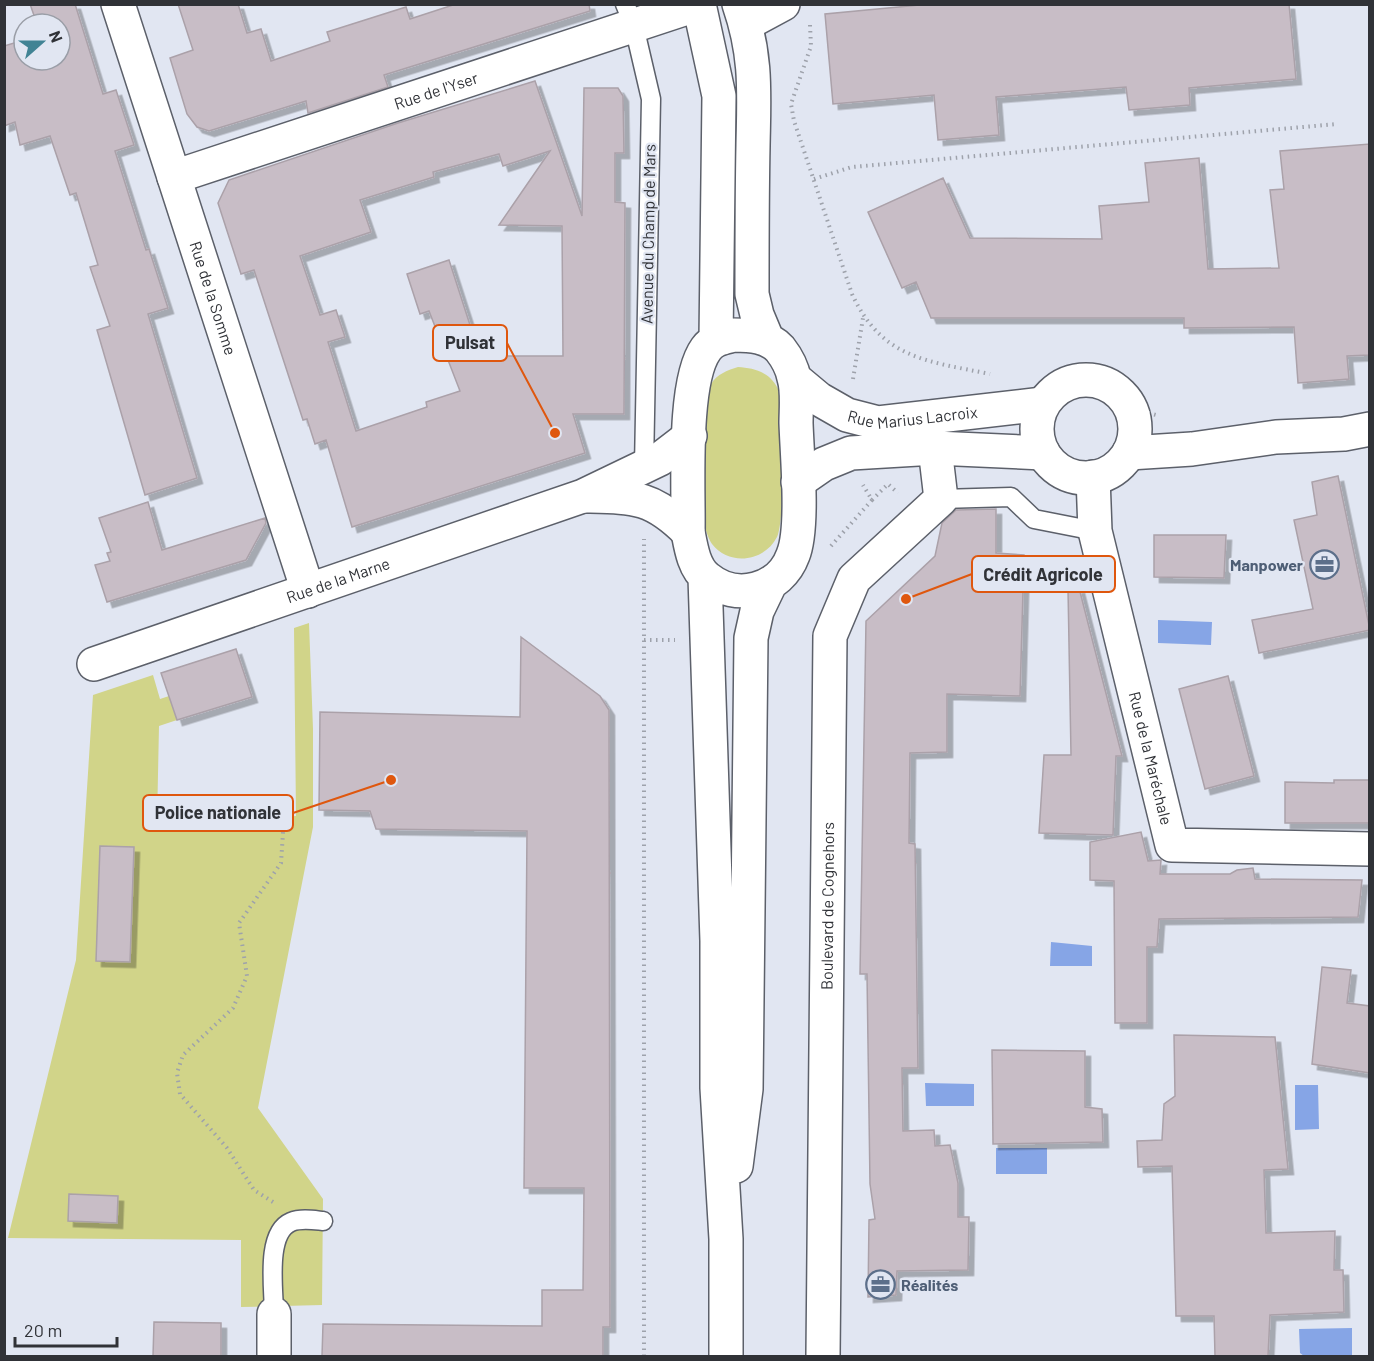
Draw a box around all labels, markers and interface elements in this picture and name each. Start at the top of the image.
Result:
north arrow [12,12,72,72]
text: N [46,28,67,45]
street label: Rue de l'Yser [392,67,481,113]
street label: Avenue du Champ de Mars [636,144,659,324]
street label: Rue de la Somme [186,238,241,357]
callout: Pulsat [433,325,507,361]
text: Pulsat [445,331,495,353]
street label: Rue Marius Lacroix [846,402,979,432]
office icon: Manpower [1308,549,1340,581]
street label: Rue de la Marne [284,553,392,606]
place label: Manpower [1230,555,1303,574]
callout: Crédit Agricole [972,556,1115,592]
text: Crédit Agricole [983,563,1103,585]
street label: Rue de la Maréchale [1126,689,1177,827]
callout: Police nationale [143,795,293,831]
text: Police nationale [155,801,281,823]
street label: Boulevard de Cognehors [817,822,837,990]
office icon: Réalités [864,1269,896,1301]
place label: Réalités [901,1275,958,1294]
scale bar [15,1310,117,1348]
text: 20 m [24,1319,62,1341]

